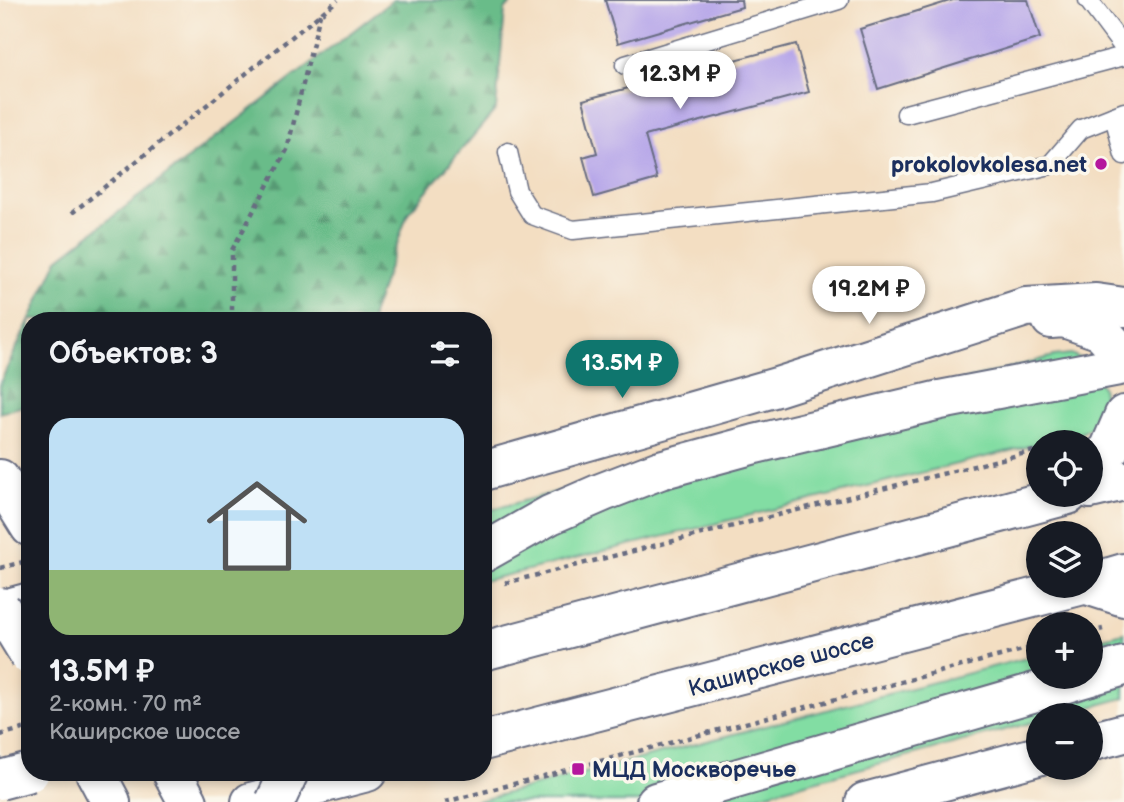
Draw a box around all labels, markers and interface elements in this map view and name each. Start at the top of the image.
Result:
pin: 12.3M ₽ [615,52,745,111]
text: 12.3M ₽ [639,60,721,88]
place label: prokolovkolesa.net [891,151,1087,179]
marker: prokolovkolesa.net [1093,156,1109,172]
pin: 19.2M ₽ [804,266,934,326]
text: 19.2M ₽ [828,275,910,303]
icon: filters [426,335,464,373]
text: Объектов: 3 [49,336,218,372]
pin: 13.5M ₽ [557,340,687,400]
text: 13.5M ₽ [582,349,662,377]
map controls [1026,430,1103,780]
button: locate [1026,430,1103,507]
icon: home [194,463,320,589]
button: layers [1026,521,1103,598]
button: + [1026,612,1103,689]
street label: Каширское шоссе [685,627,877,703]
text: 13.5M ₽ [49,654,154,690]
text: 2-комн. · 70 m² [49,690,202,718]
button: − [1026,703,1103,780]
text: Каширское шоссе [49,718,240,746]
place label: МЦД Москворечье [592,756,797,784]
marker: МЦД Москворечье [570,761,586,777]

